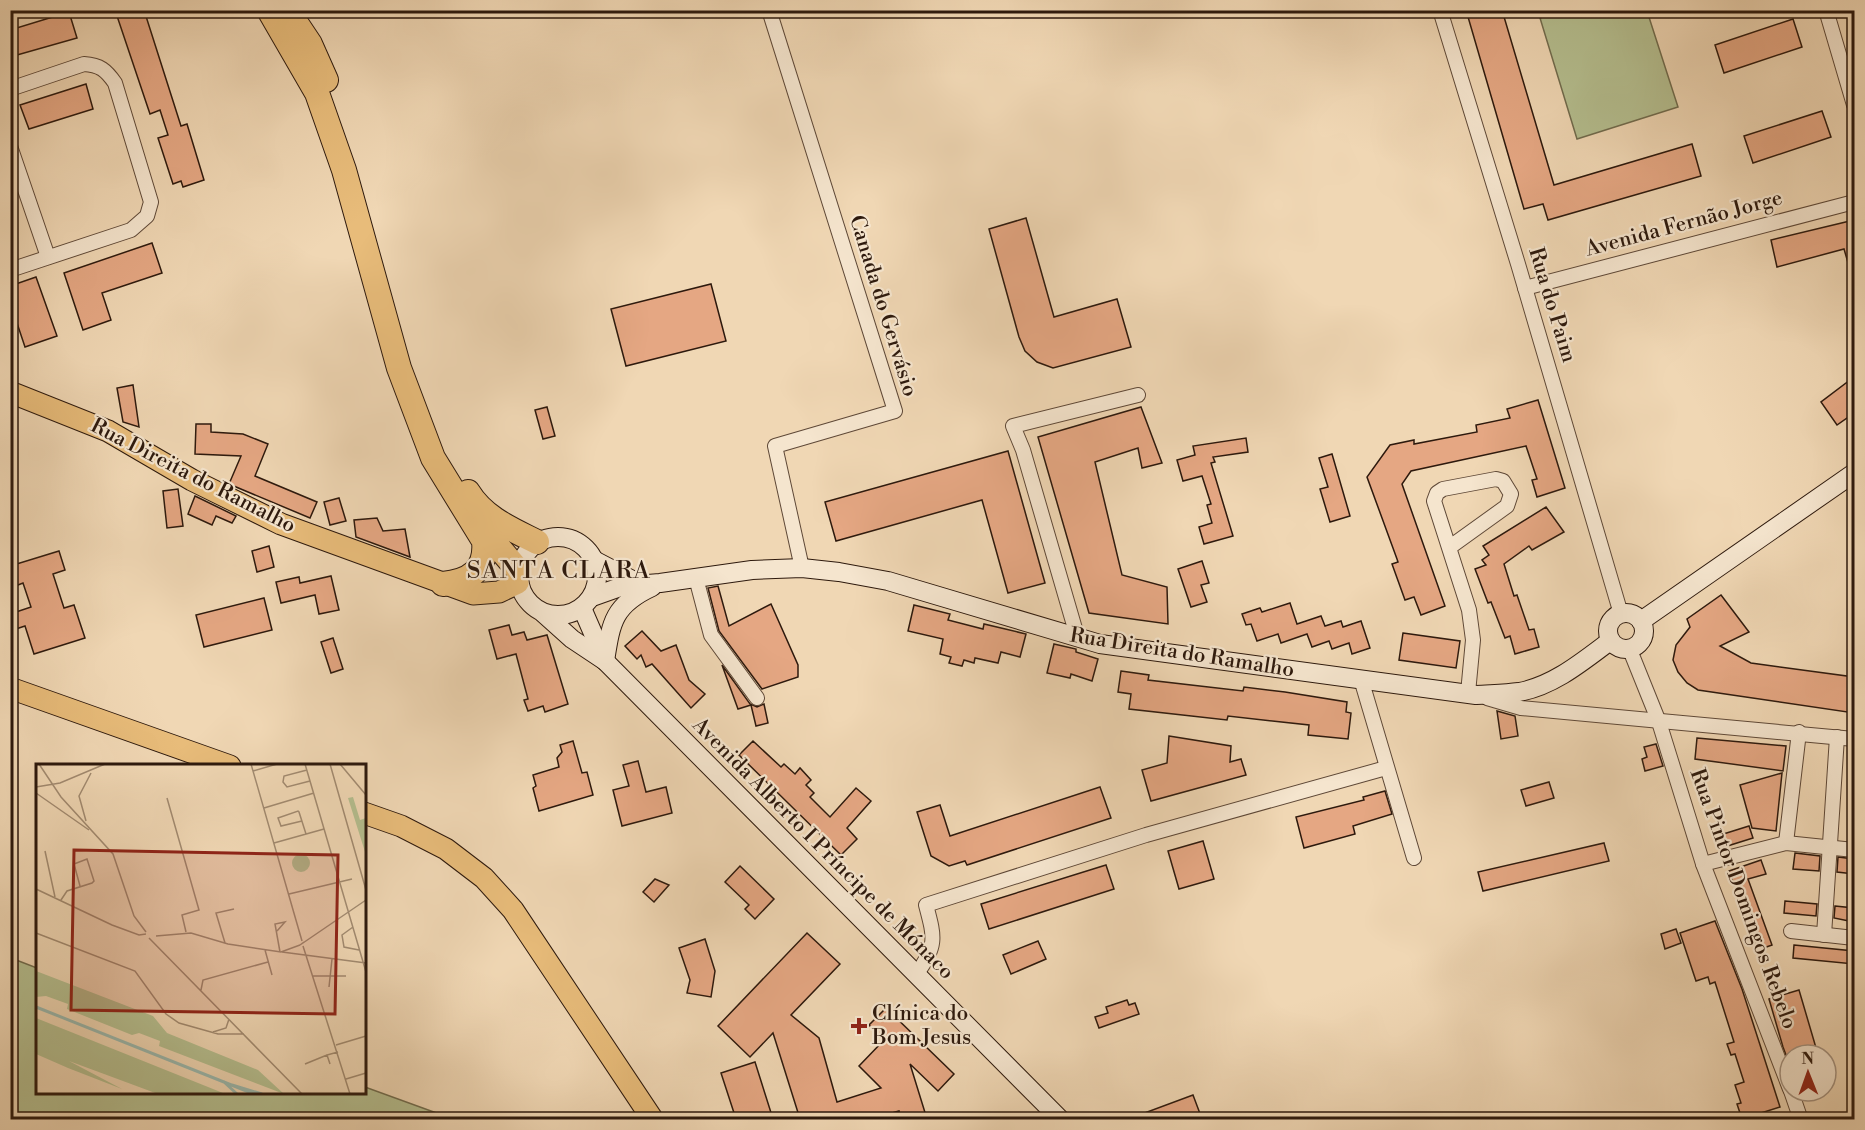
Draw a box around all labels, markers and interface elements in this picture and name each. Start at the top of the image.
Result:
street label: Avenida Fernão Jorge [1582,185,1785,263]
street label: Canada do Gervásio [843,212,923,400]
street label: Rua do Paim [1522,244,1582,366]
street label: Rua Direita do Ramalho [86,413,300,539]
district label: SANTA CLARA [467,556,651,586]
street label: Rua Direita do Ramalho [1068,622,1296,684]
street label: Avenida Alberto I Príncipe de Mónaco [686,712,959,985]
inset map [36,764,366,1094]
street label: Rua Pintor Domingos Rebelo [1684,765,1802,1033]
place label: Clínica do Bom Jesus [871,1001,971,1051]
marker: Clínica do Bom Jesus [850,1017,868,1035]
north arrow [1778,1043,1838,1103]
text: N [1801,1049,1815,1069]

